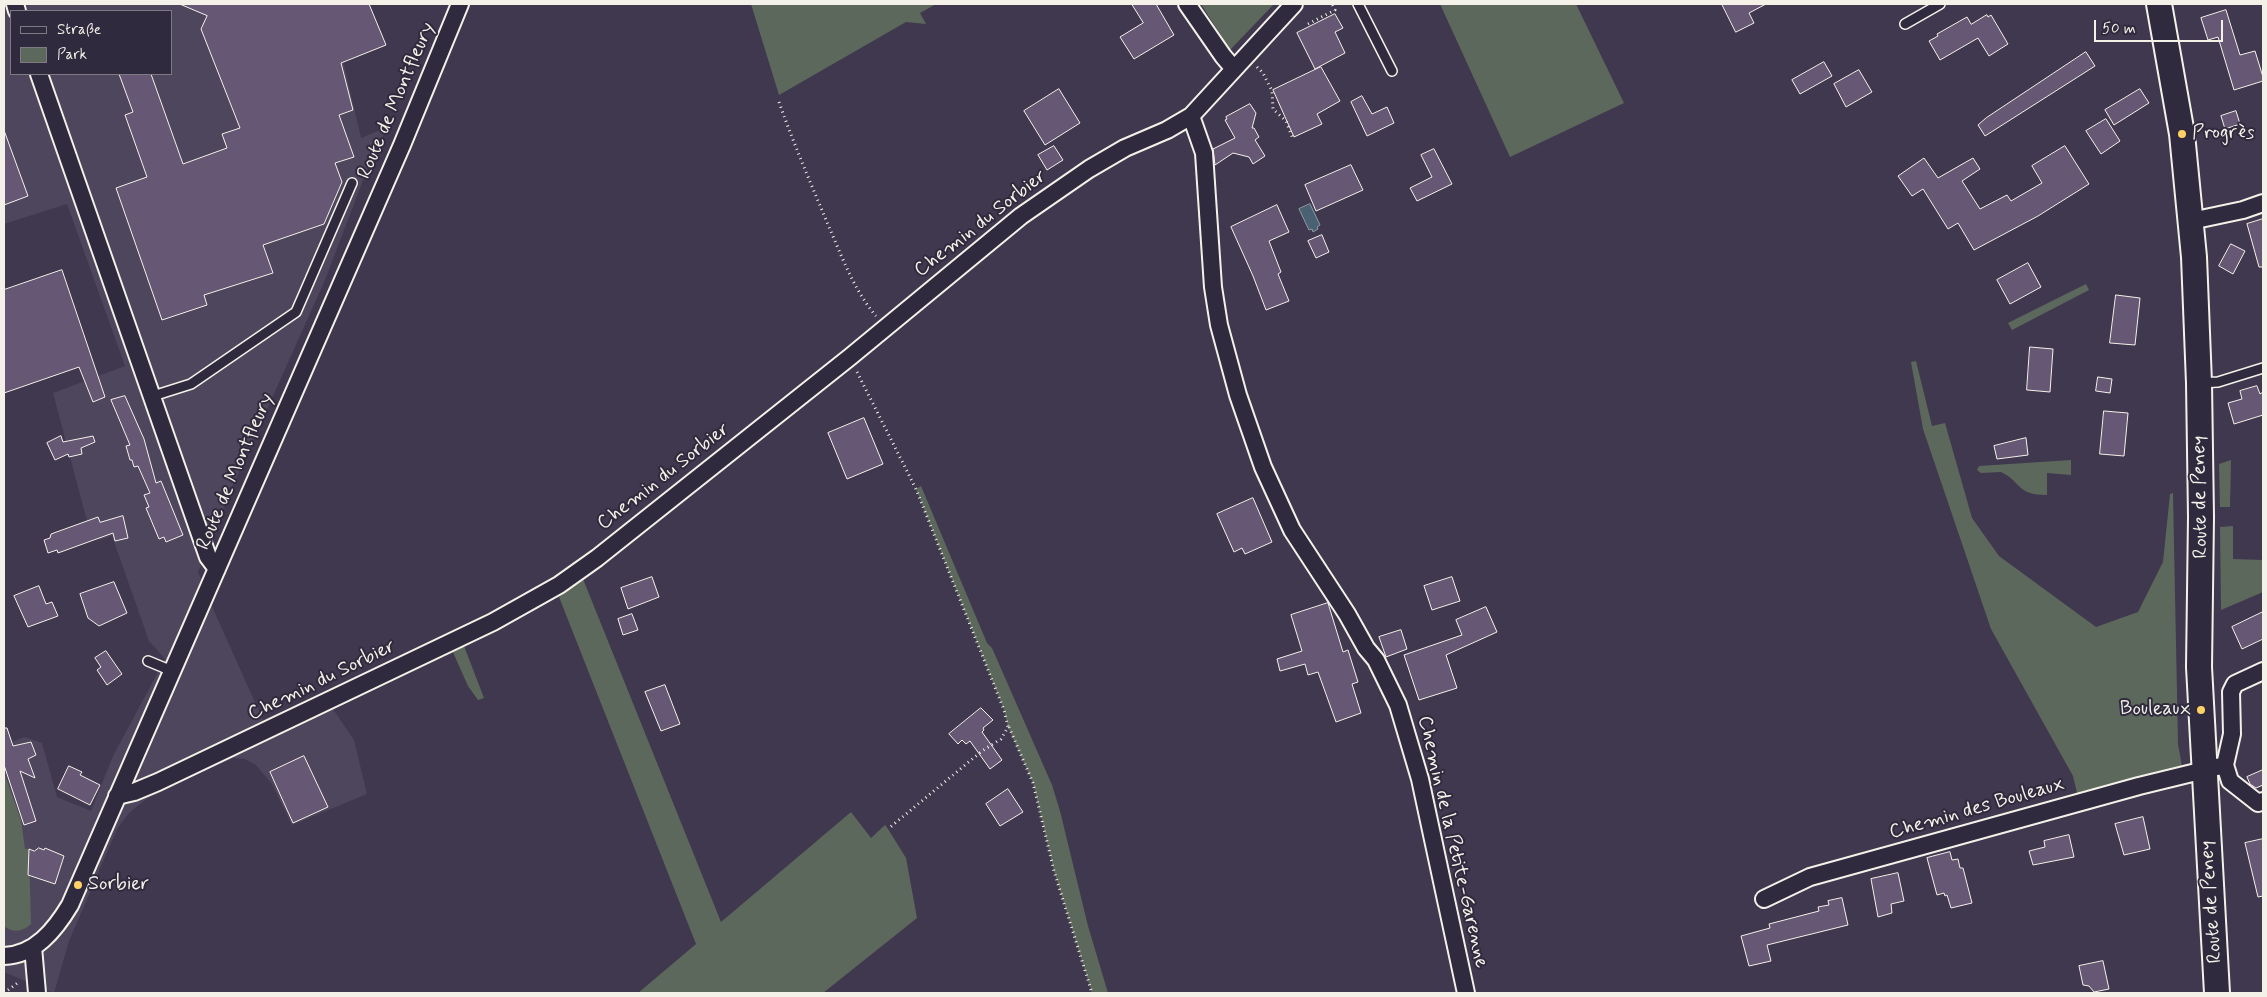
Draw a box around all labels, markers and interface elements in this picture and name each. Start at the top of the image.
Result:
legend [10,10,172,75]
scale bar [2097,10,2226,42]
street label: Route de Montfleury [353,19,441,183]
text: 50 m [2102,19,2136,39]
text: Straße [57,20,101,40]
text: Park [57,45,87,65]
place label: Progrès [2192,122,2255,146]
marker: Progrès [2176,128,2188,140]
street label: Chemin du Sorbier [910,165,1052,283]
street label: Route de Montfleury [192,390,280,554]
street label: Chemin du Sorbier [593,418,735,536]
street label: Route de Peney [2188,435,2214,559]
street label: Chemin du Sorbier [244,635,400,727]
place label: Bouleaux [2120,698,2191,722]
marker: Bouleaux [2195,704,2207,716]
street label: Chemin de la Petite-Garenne [1411,713,1493,971]
street label: Chemin des Bouleaux [1887,773,2067,845]
street label: Route de Peney [2196,840,2228,964]
place label: Sorbier [88,873,149,897]
marker: Sorbier [72,879,84,891]

